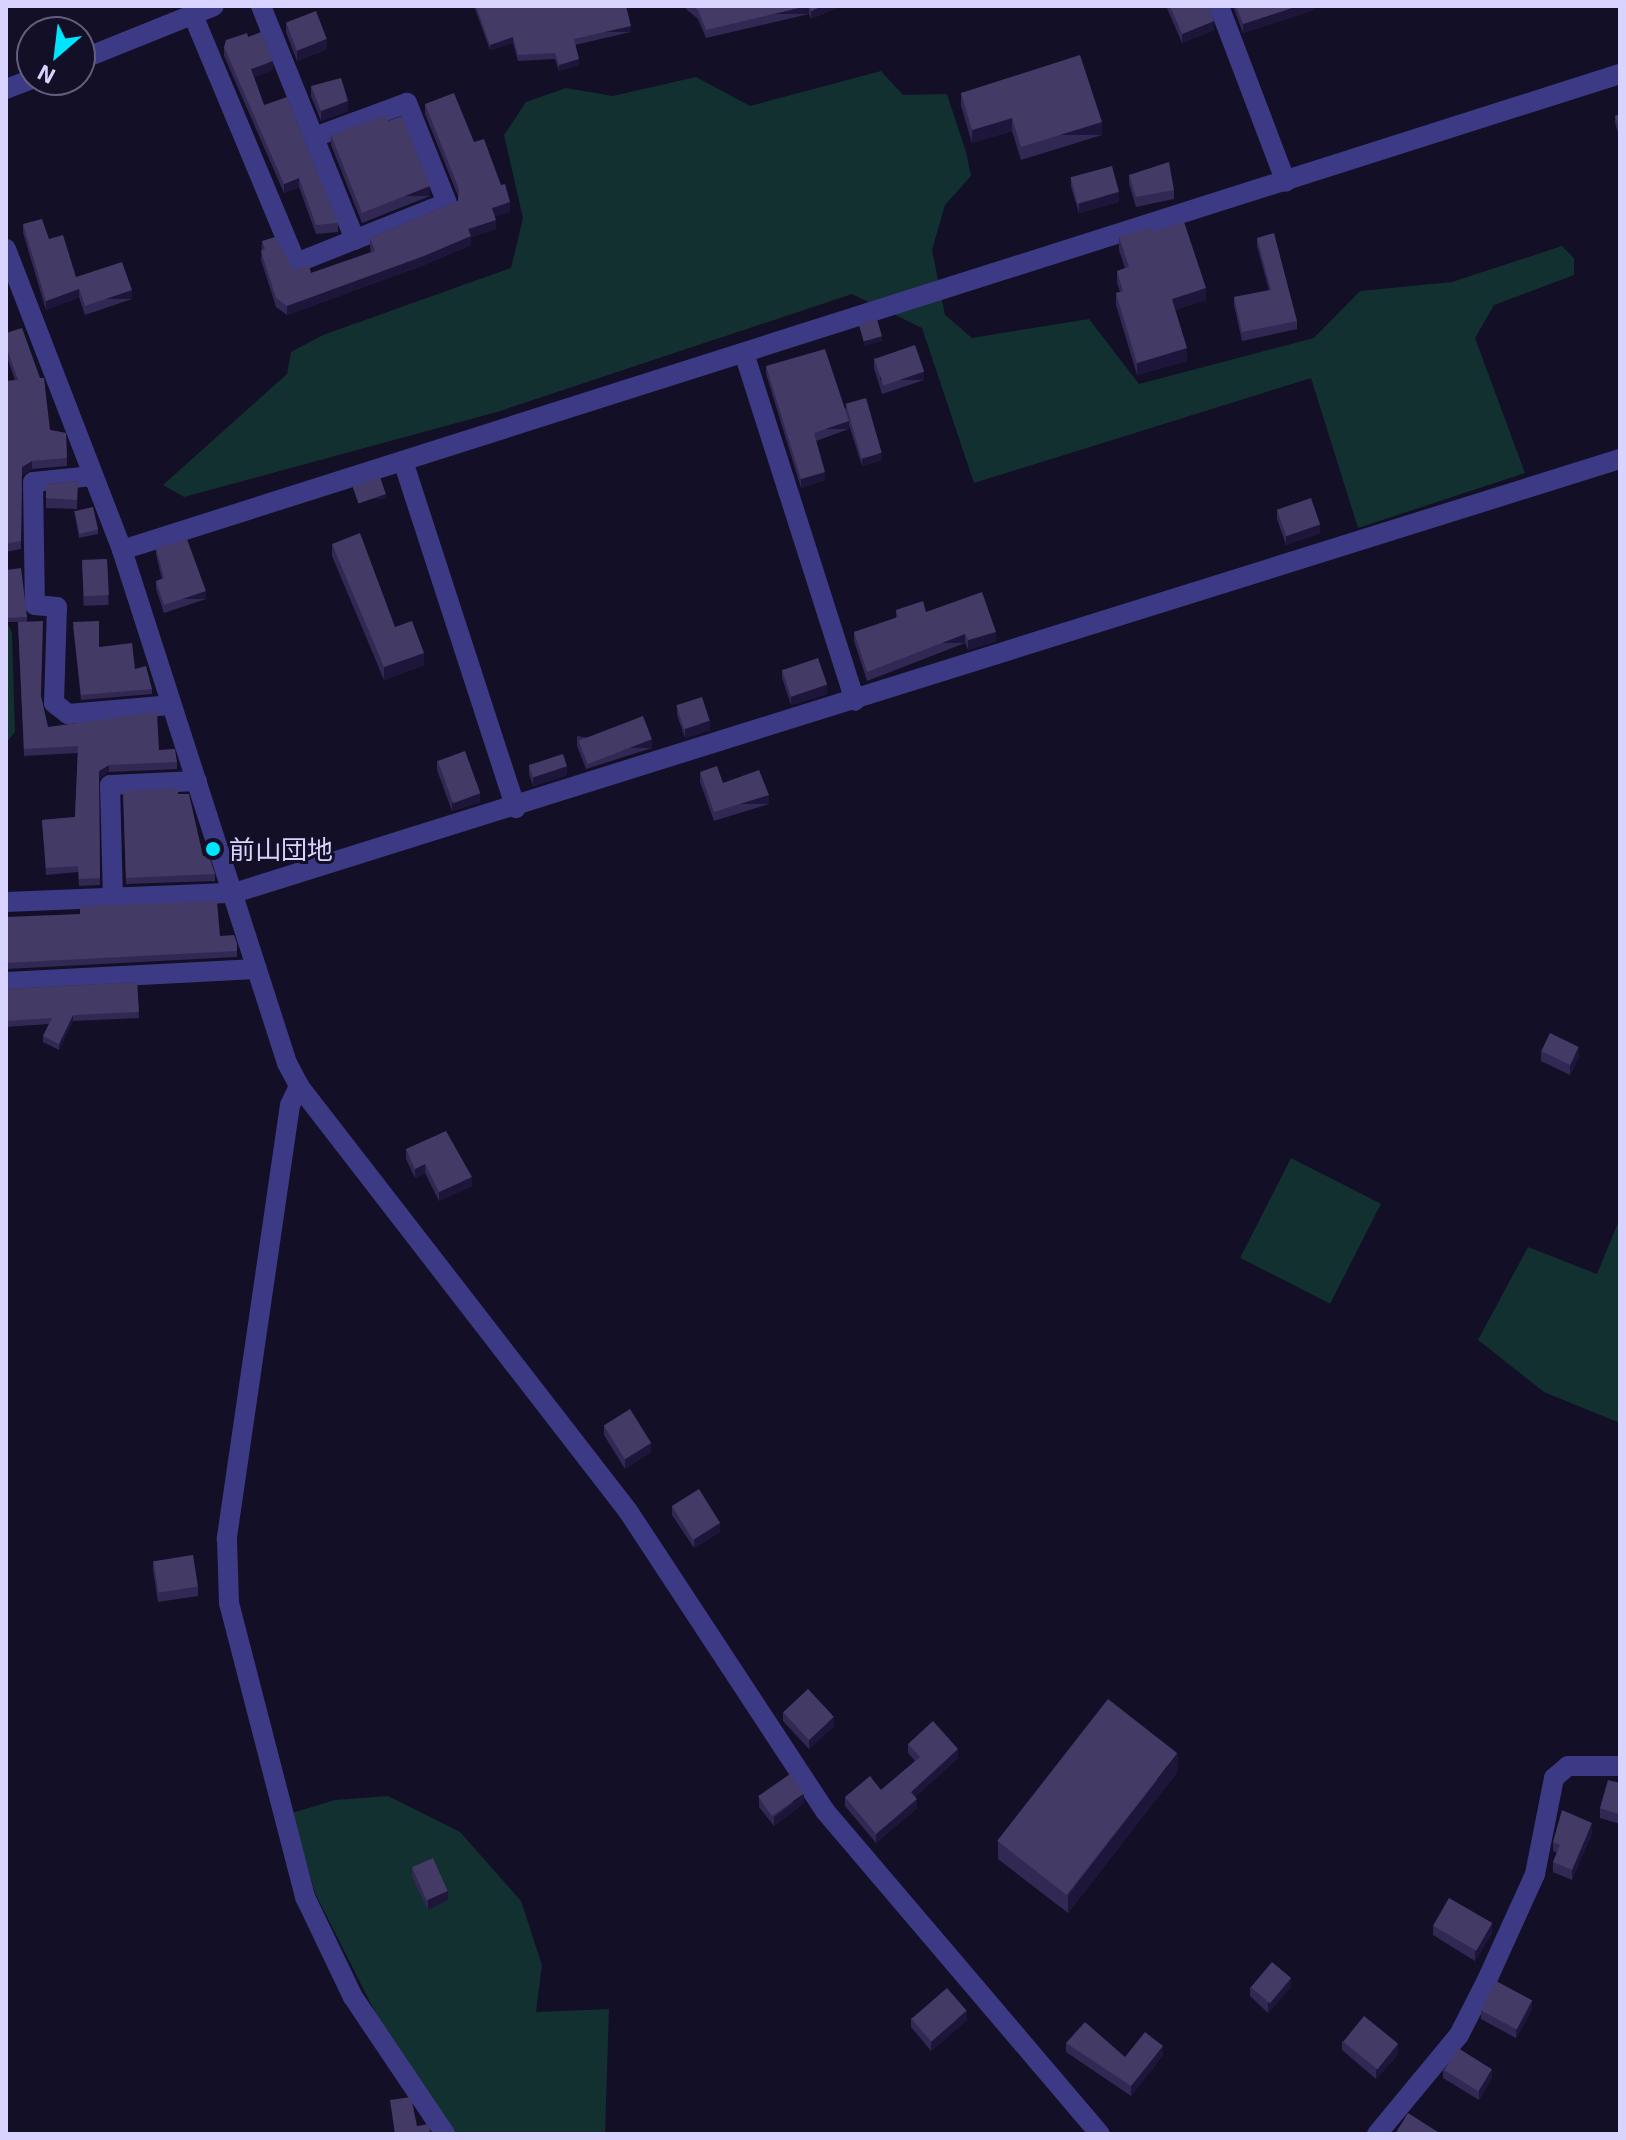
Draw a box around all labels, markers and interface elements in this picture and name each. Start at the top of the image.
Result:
north arrow [16,16,96,96]
text: N [33,60,59,91]
place label: 前山団地 [229,833,333,865]
marker: 前山団地 [204,840,222,858]

